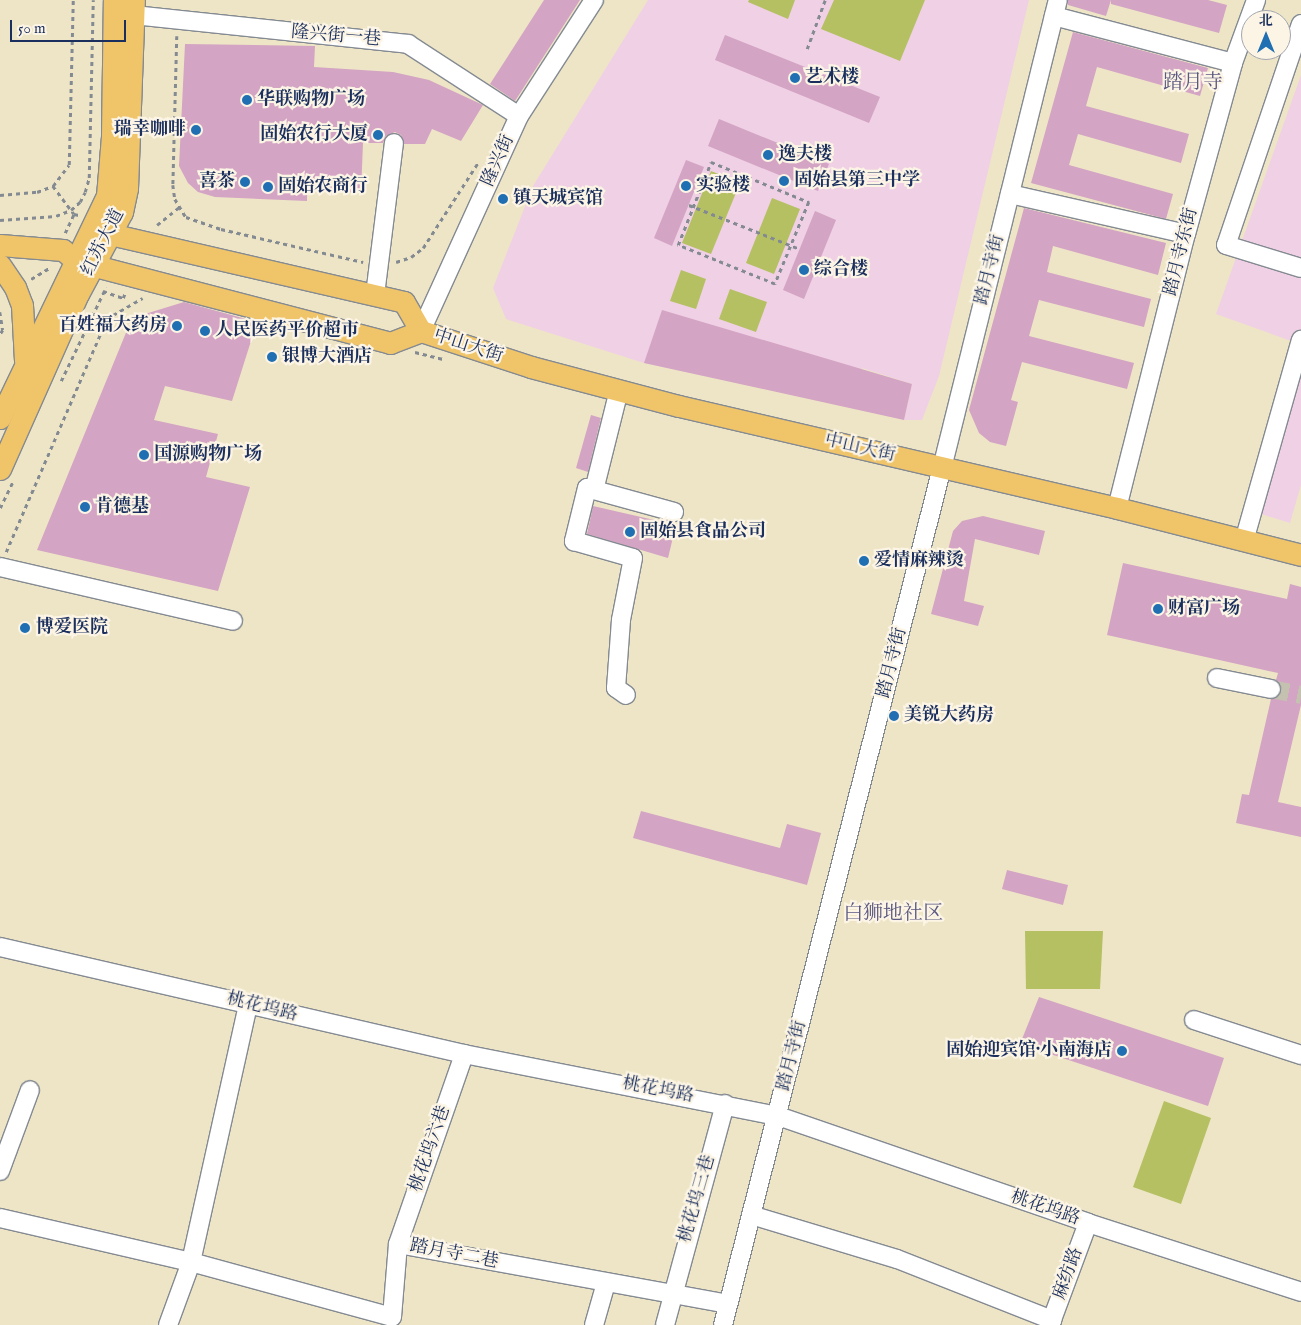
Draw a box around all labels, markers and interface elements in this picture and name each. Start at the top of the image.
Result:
scale bar [12,10,129,42]
north arrow [1241,10,1291,60]
text: 北 [1259,12,1273,30]
text: 50 m [18,19,46,38]
street label: 隆兴街一巷 [290,22,382,52]
place label: 艺术楼 [805,67,859,89]
district label: 踏月寺 [1163,70,1223,94]
marker: 艺术楼 [789,72,801,84]
place label: 华联购物广场 [257,89,365,111]
marker: 华联购物广场 [241,94,253,106]
place label: 瑞幸咖啡 [114,119,186,141]
marker: 瑞幸咖啡 [190,124,202,136]
place label: 固始农行大厦 [260,124,368,146]
marker: 固始农行大厦 [372,129,384,141]
street label: 隆兴街 [478,132,520,190]
place label: 逸夫楼 [778,144,832,166]
marker: 逸夫楼 [762,149,774,161]
place label: 固始县第三中学 [794,170,920,192]
place label: 喜茶 [199,171,235,193]
place label: 实验楼 [696,175,750,197]
marker: 固始县第三中学 [778,175,790,187]
marker: 喜茶 [239,176,251,188]
place label: 固始农商行 [278,176,368,198]
marker: 实验楼 [680,180,692,192]
marker: 固始农商行 [262,181,274,193]
place label: 镇天城宾馆 [513,188,603,210]
marker: 镇天城宾馆 [497,193,509,205]
street label: 红苏大道 [78,206,130,280]
street label: 踏月寺东街 [1161,206,1203,298]
street label: 踏月寺街 [972,232,1010,308]
place label: 综合楼 [814,259,868,281]
marker: 综合楼 [798,264,810,276]
place label: 百姓福大药房 [59,315,167,337]
marker: 百姓福大药房 [171,320,183,332]
place label: 人民医药平价超市 [215,320,359,342]
marker: 人民医药平价超市 [199,325,211,337]
street label: 中山大街 [430,326,506,368]
place label: 银博大酒店 [282,346,372,368]
marker: 银博大酒店 [266,351,278,363]
street label: 中山大街 [822,430,898,468]
place label: 国源购物广场 [154,444,262,466]
marker: 国源购物广场 [138,449,150,461]
place label: 肯德基 [95,496,149,518]
marker: 肯德基 [79,501,91,513]
place label: 固始县食品公司 [640,521,766,543]
marker: 固始县食品公司 [624,526,636,538]
place label: 爱情麻辣烫 [874,550,964,572]
marker: 爱情麻辣烫 [858,555,870,567]
place label: 财富广场 [1168,598,1240,620]
marker: 财富广场 [1152,603,1164,615]
place label: 博爱医院 [36,617,108,639]
marker: 博爱医院 [18,621,32,635]
street label: 踏月寺街 [874,625,912,701]
place label: 美锐大药房 [904,705,994,727]
marker: 美锐大药房 [888,710,900,722]
district label: 白狮地社区 [843,901,943,925]
street label: 桃花坞路 [224,989,300,1027]
street label: 踏月寺街 [774,1018,812,1094]
place label: 固始迎宾馆·小南海店 [946,1040,1112,1062]
marker: 固始迎宾馆·小南海店 [1116,1045,1128,1057]
street label: 桃花坞路 [621,1074,695,1108]
street label: 桃花坞六巷 [406,1103,456,1195]
street label: 桃花坞三巷 [675,1153,721,1245]
street label: 桃花坞路 [1007,1187,1083,1231]
street label: 踏月寺二巷 [408,1236,500,1274]
street label: 麻纺路 [1050,1245,1088,1303]

